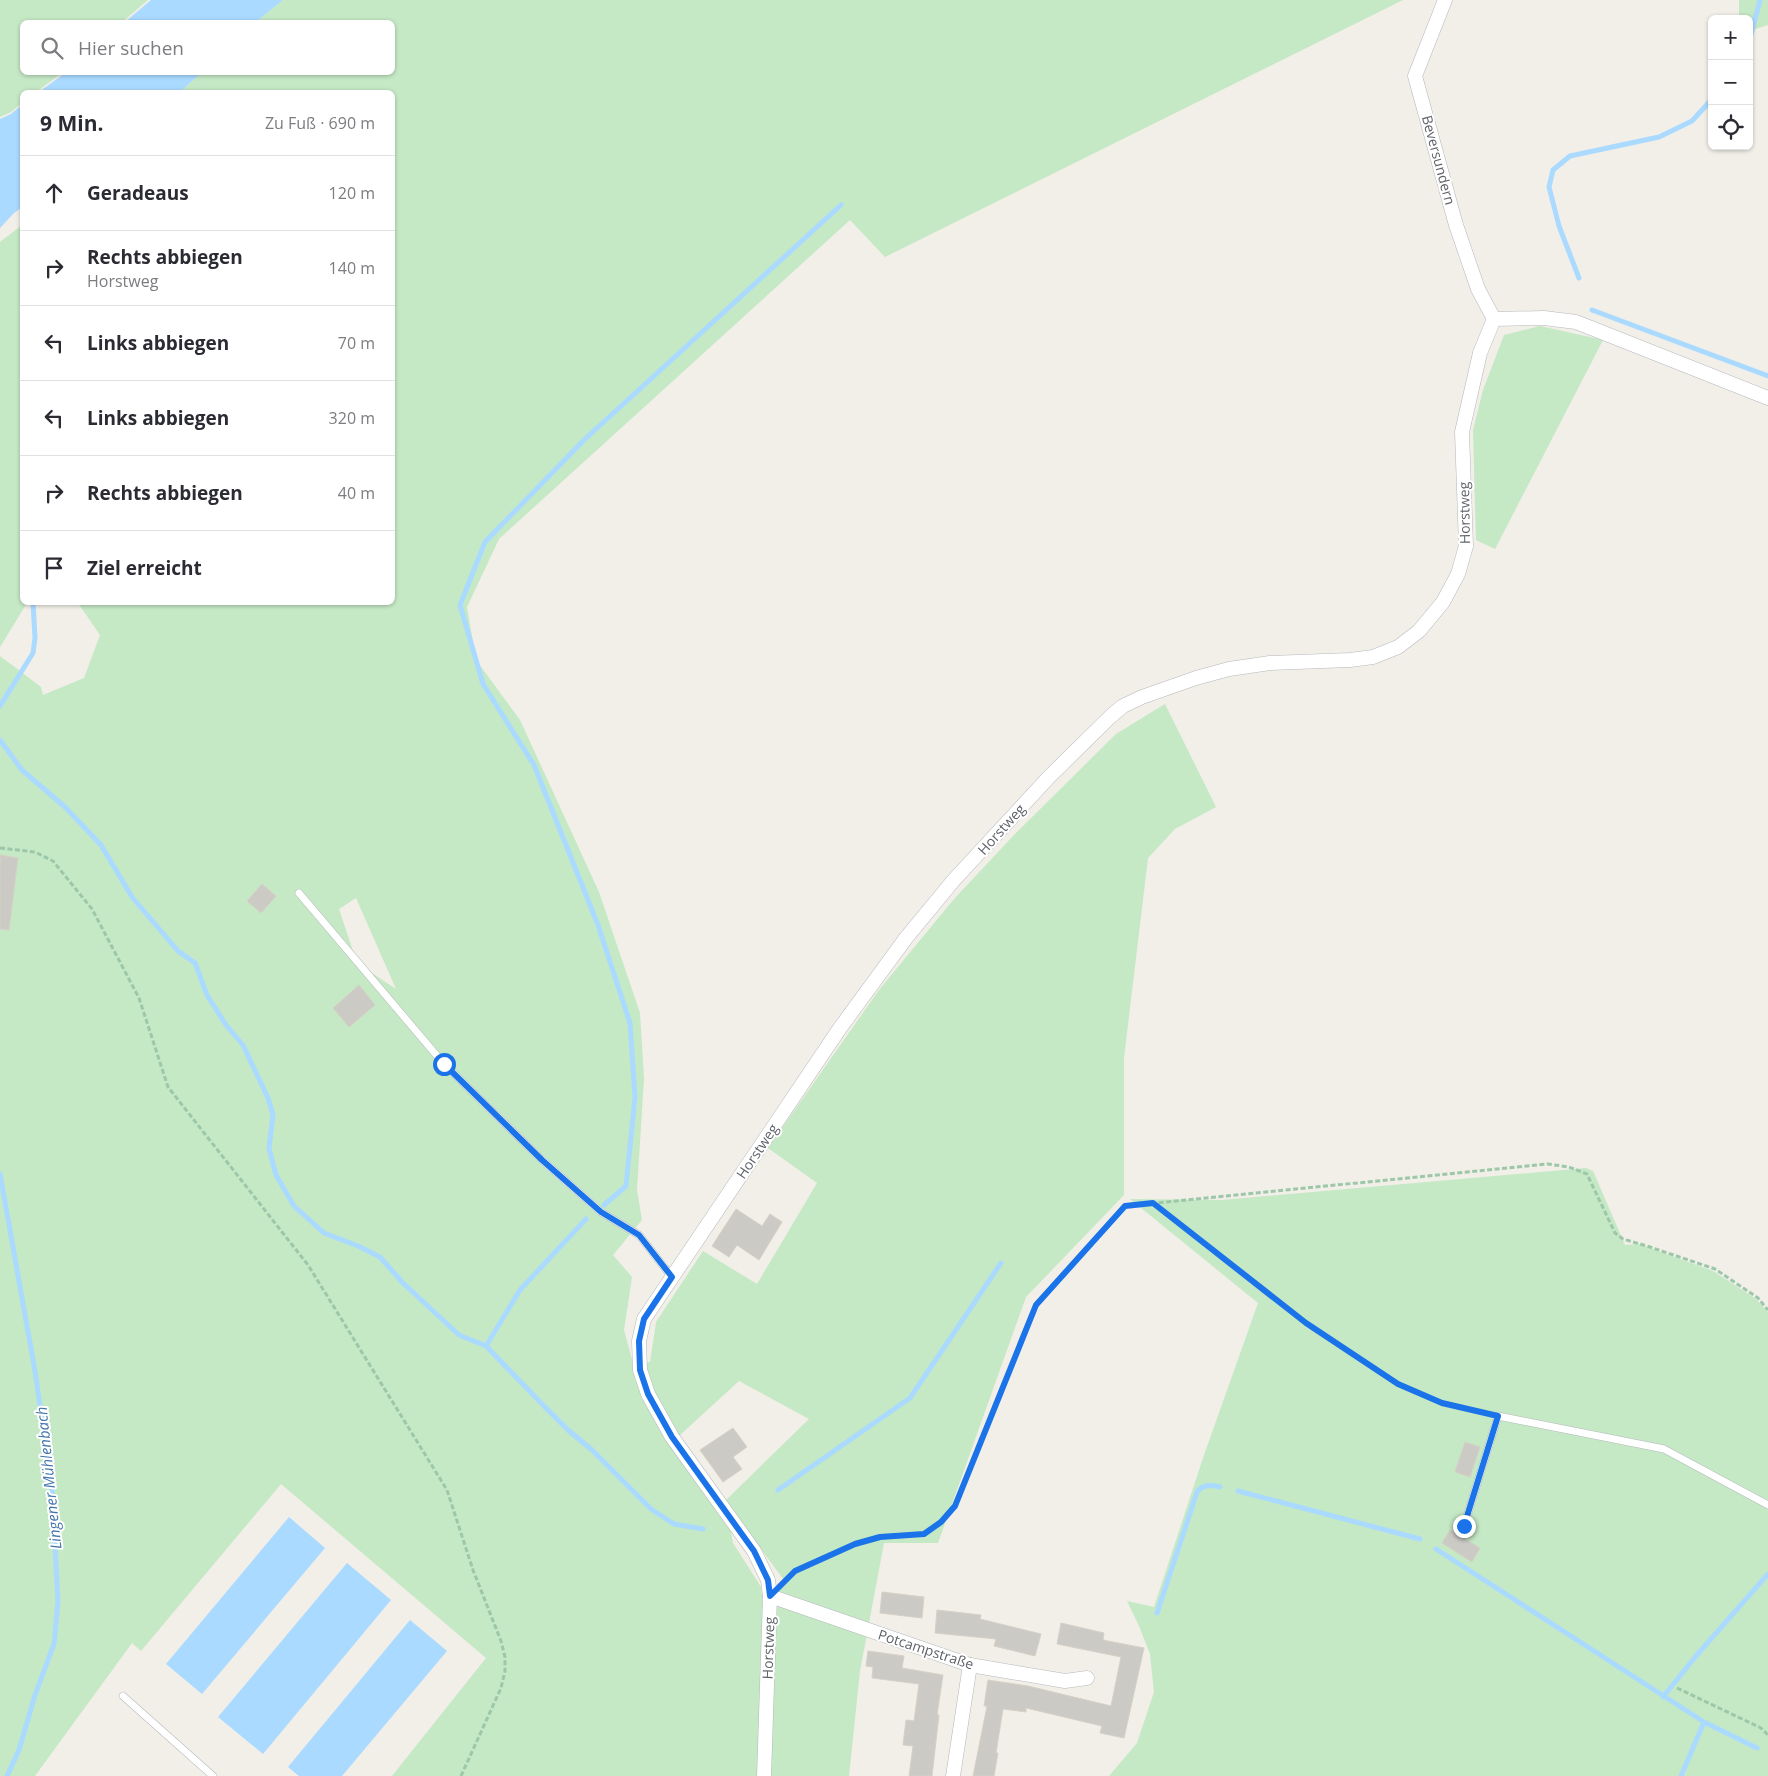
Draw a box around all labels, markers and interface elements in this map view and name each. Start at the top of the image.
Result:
map controls [1708,15,1753,150]
button: + [1708,15,1753,60]
search box [20,20,395,75]
icon: search [38,34,66,62]
text: Hier suchen [78,35,184,61]
button: − [1708,60,1753,105]
button: locate [1708,105,1753,150]
text: 9 Min. [40,109,103,137]
text: Zu Fuß · 690 m [265,112,375,134]
street label: Beversundern [1418,113,1460,207]
icon: ahead [40,179,68,207]
text: Geradeaus [87,180,189,206]
text: 120 m [329,182,375,204]
text: Rechts abbiegen [87,244,243,270]
icon: right [40,254,68,282]
text: 140 m [329,257,375,279]
text: Horstweg [87,270,158,292]
icon: left [40,329,68,357]
text: Links abbiegen [87,330,229,356]
text: 70 m [338,332,375,354]
icon: left [40,404,68,432]
text: Links abbiegen [87,405,229,431]
text: 320 m [329,407,375,429]
icon: right [40,479,68,507]
text: Rechts abbiegen [87,480,243,506]
street label: Horstweg [1454,481,1474,544]
text: 40 m [338,482,375,504]
icon: arrive [40,554,68,582]
text: Ziel erreicht [87,555,202,581]
street label: Horstweg [973,799,1029,859]
route start [433,1053,456,1076]
street label: Horstweg [732,1119,783,1182]
water label: Lingener Mühlenbach [31,1406,65,1550]
route end [1453,1515,1476,1538]
street label: Horstweg [757,1616,779,1680]
street label: Potcampstraße [876,1625,976,1673]

